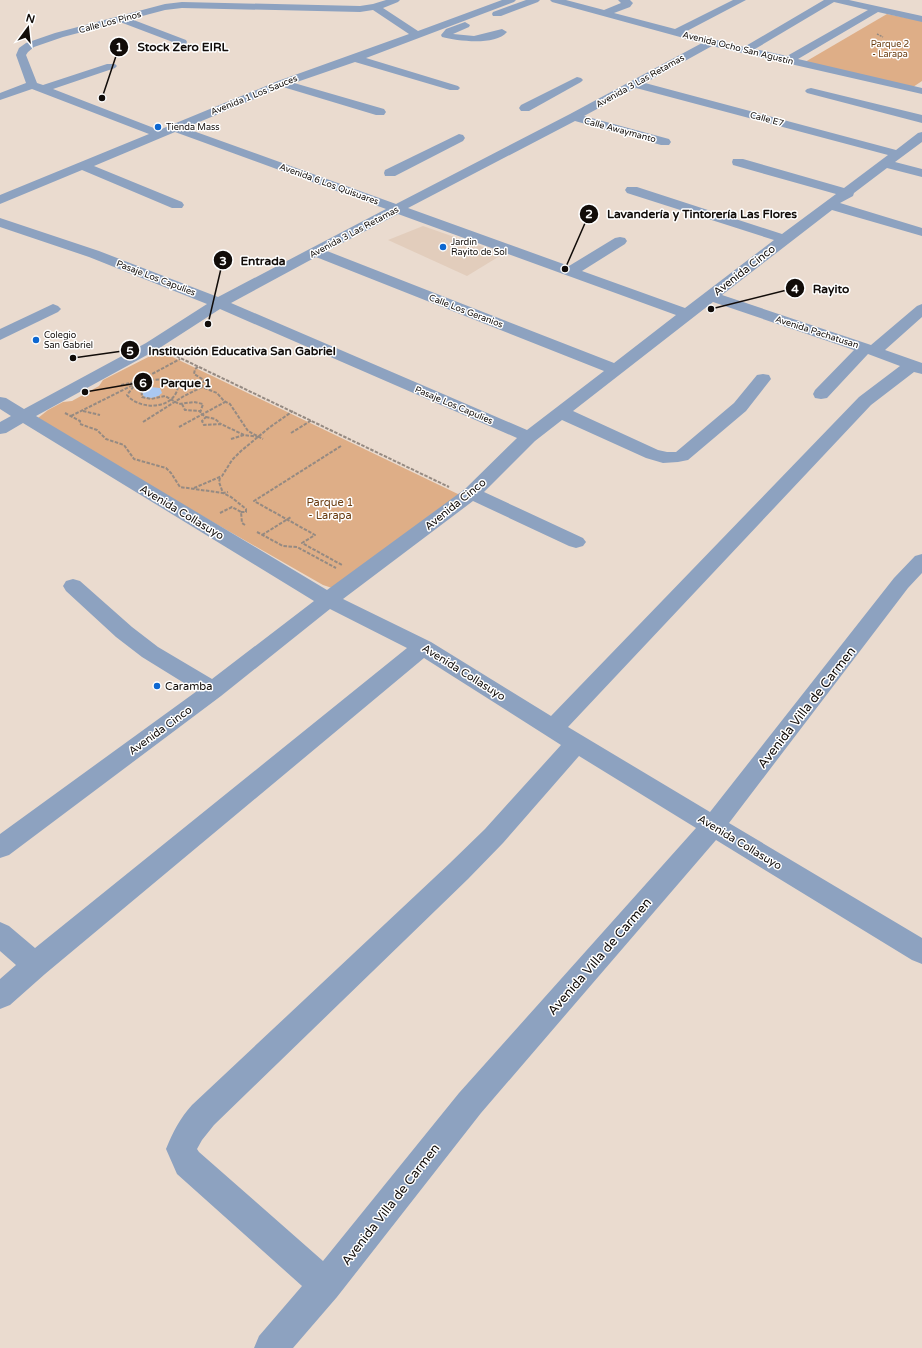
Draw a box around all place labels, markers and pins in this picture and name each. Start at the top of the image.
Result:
callout: Stock Zero EIRL [109,35,236,59]
marker: Tienda Mass [153,122,163,132]
place label: Tienda Mass [166,122,220,133]
callout: Lavandería y Tintorería Las Flores [579,202,805,226]
place label: Jardin Rayito de Sol [451,237,507,258]
marker: Jardin Rayito de Sol [438,242,448,252]
callout: Entrada [213,248,294,272]
callout: Rayito [785,276,858,300]
place label: Colegio San Gabriel [44,330,93,351]
marker: Colegio San Gabriel [31,335,41,345]
callout: Institución Educativa San Gabriel [120,338,344,362]
callout: Parque 1 [133,370,220,394]
place label: Caramba [165,680,212,693]
marker: Caramba [152,681,162,691]

